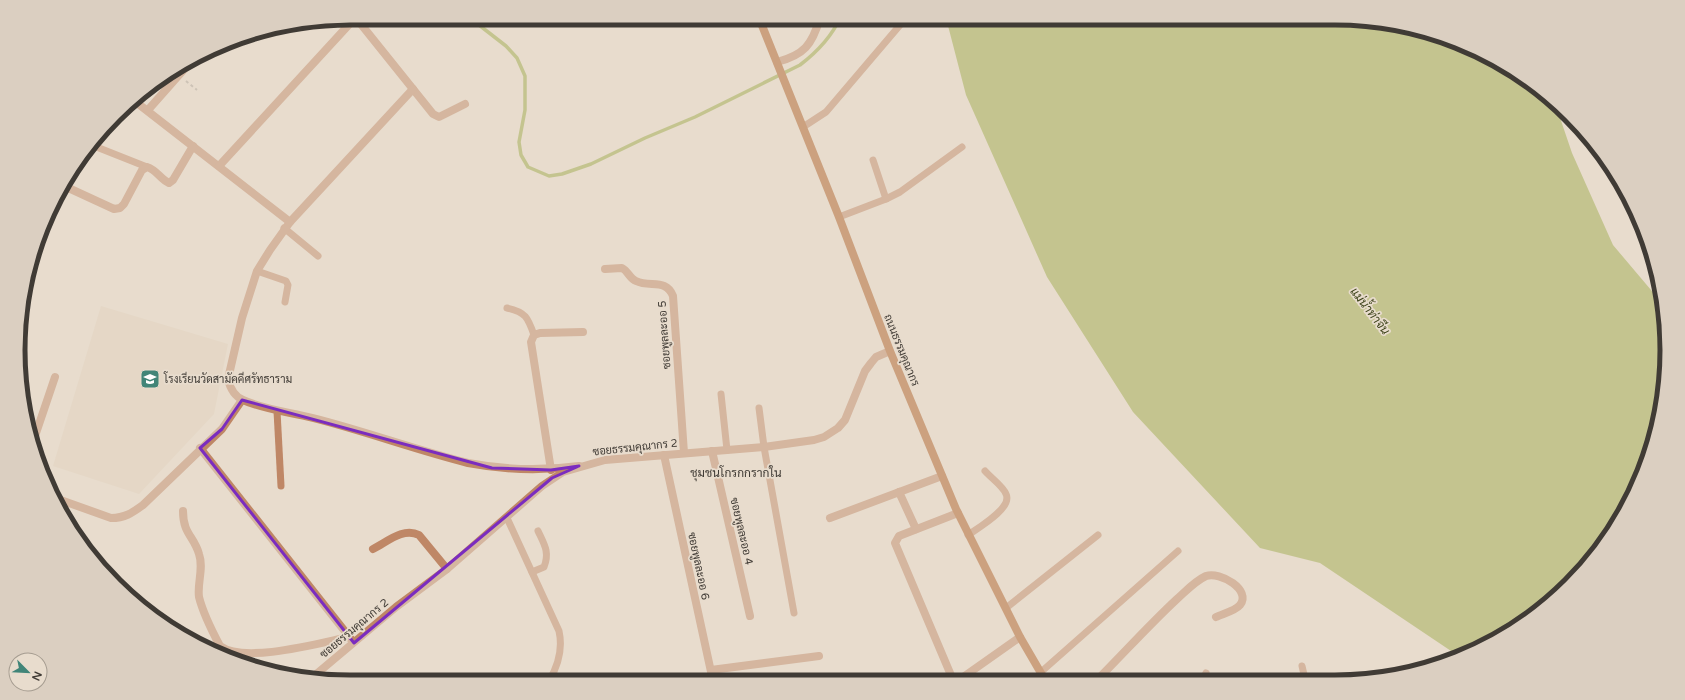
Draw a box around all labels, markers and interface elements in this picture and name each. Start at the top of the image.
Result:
water label: แม่น้ำท่าจีน [1347,282,1396,338]
street label: ซอยพูลละออ 5 [656,300,674,370]
street label: ถนนธรรมคุณากร [879,312,922,389]
school or university icon: โรงเรียนวัดสามัคคีศรัทธาราม [139,368,161,390]
place label: โรงเรียนวัดสามัคคีศรัทธาราม [163,371,292,386]
street label: ซอยธรรมคุณากร 2 [592,437,679,460]
district label: ชุมชนโกรกกรากใน [690,465,782,482]
street label: ซอยพูลละออ 4 [726,496,756,566]
street label: ซอยพูลละออ 6 [684,531,712,601]
street label: ซอยธรรมคุณากร 2 [317,596,393,662]
north arrow [8,652,48,692]
text: N [29,669,44,683]

